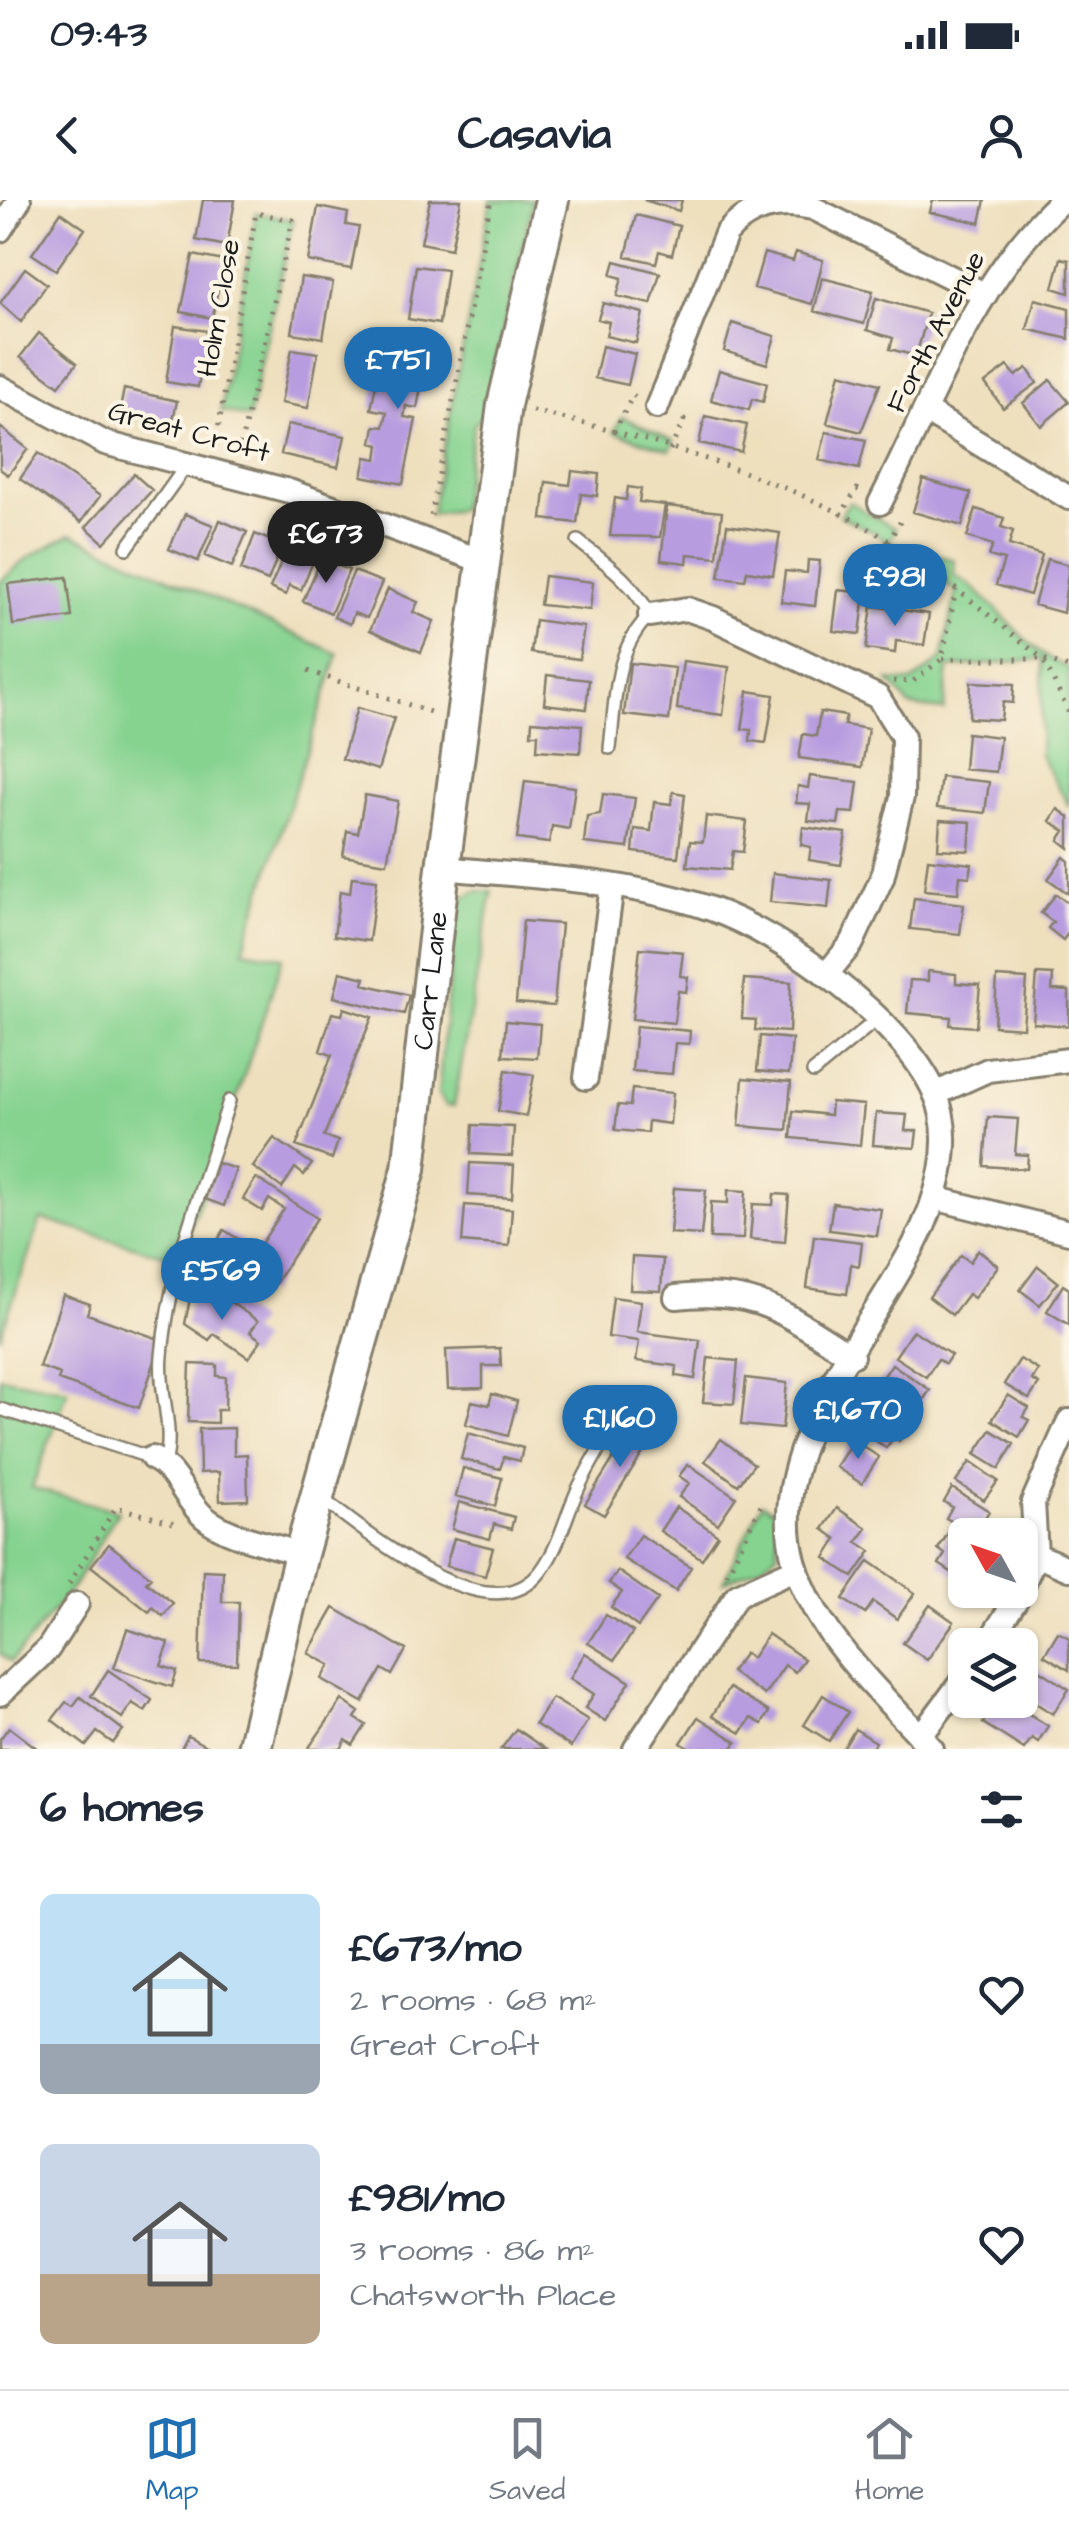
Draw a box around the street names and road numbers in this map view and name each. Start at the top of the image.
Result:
street label: Holm Close [188,236,250,380]
street label: Forth Avenue [877,244,995,420]
street label: Great Croft [104,392,275,472]
street label: Carr Lane [403,909,457,1052]

